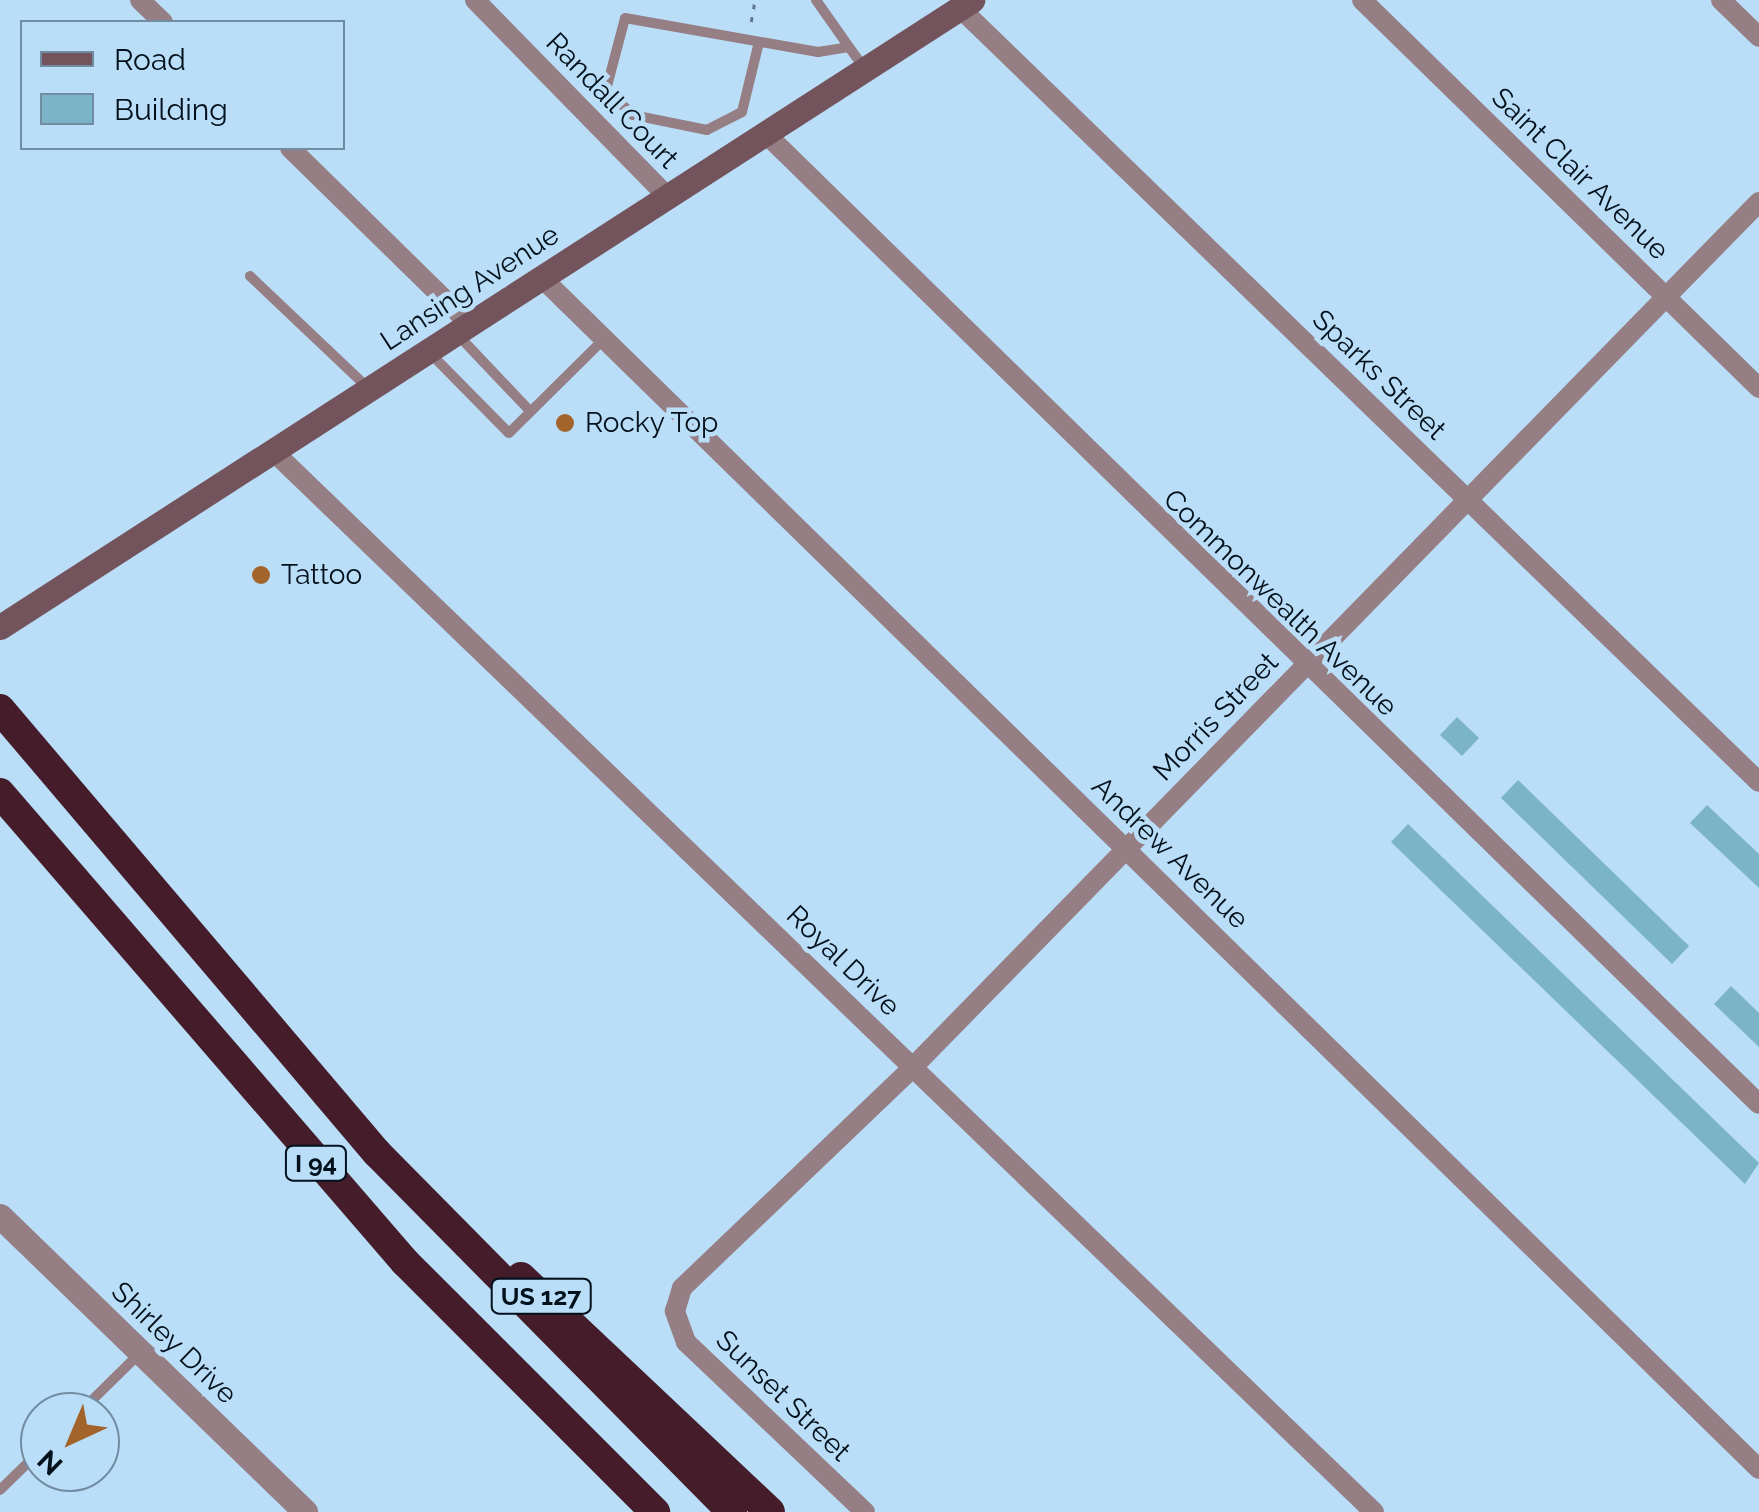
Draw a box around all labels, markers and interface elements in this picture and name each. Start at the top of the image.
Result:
legend [20,20,345,150]
street label: Randall Court [539,26,685,176]
text: Road [114,42,186,77]
street label: Saint Clair Avenue [1484,80,1676,268]
text: Building [114,92,228,127]
street label: Lansing Avenue [374,218,566,358]
street label: Sparks Street [1305,303,1453,447]
place label: Rocky Top [585,406,720,440]
marker: Rocky Top [554,412,576,434]
street label: Commonwealth Avenue [1156,482,1404,724]
place label: Tattoo [281,558,362,592]
marker: Tattoo [250,564,272,586]
street label: Morris Street [1147,646,1285,788]
street label: Andrew Avenue [1084,769,1256,937]
street label: Royal Drive [779,898,907,1024]
road number: I 94 [284,1143,348,1183]
street label: Shirley Drive [104,1275,244,1411]
road number: US 127 [488,1276,594,1316]
street label: Sunset Street [709,1324,857,1468]
north arrow [20,1392,120,1492]
text: N [31,1443,69,1482]

